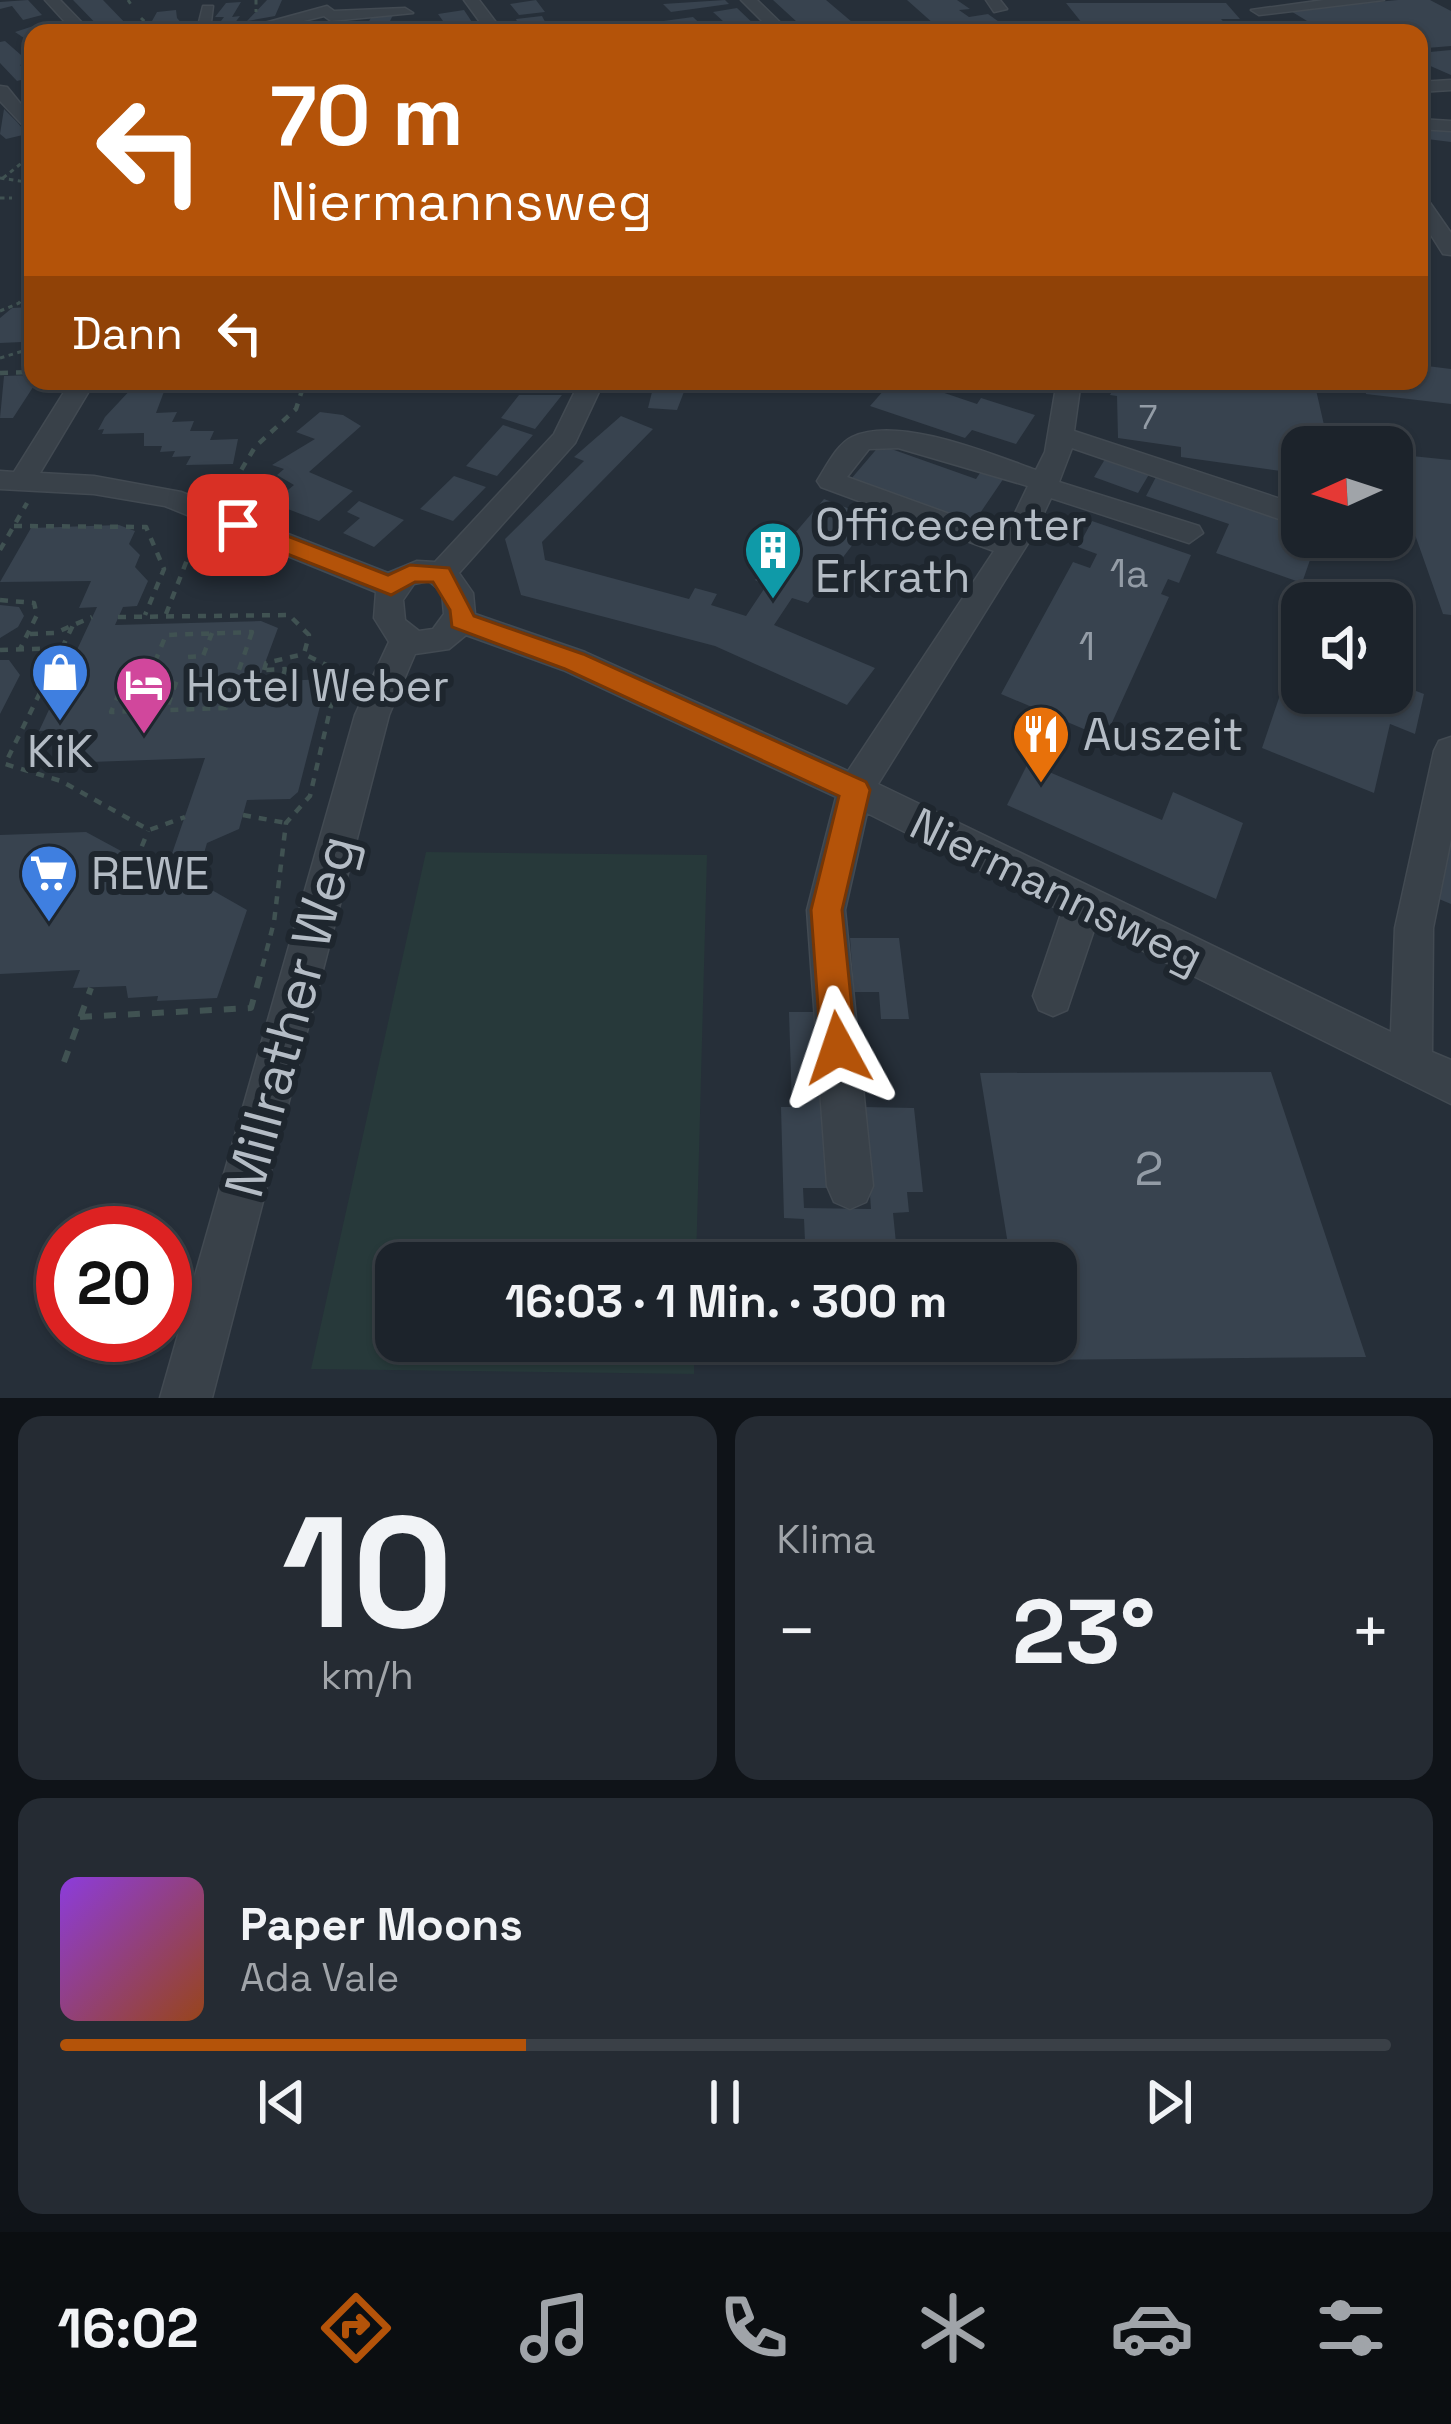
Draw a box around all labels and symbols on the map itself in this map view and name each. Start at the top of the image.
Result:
house number: 7 [1139,397,1157,439]
north arrow [1281,426,1413,558]
pin [187,474,289,576]
place label: Officecenter Erkrath [815,496,1087,605]
building icon: Officecenter Erkrath [742,519,804,601]
house number: 1a [1110,549,1148,598]
house number: 1 [1079,622,1095,671]
shop icon: KiK [29,641,91,723]
hotel icon: Hotel Weber [113,654,175,736]
place label: Hotel Weber [186,657,449,714]
restaurant icon: Auszeit [1010,703,1072,785]
place label: Auszeit [1083,706,1244,763]
place label: KiK [27,723,93,780]
street label: Niermannsweg [901,795,1213,986]
street label: Millrather Weg [209,828,372,1205]
supermarket icon: REWE [18,842,80,924]
place label: REWE [91,845,209,902]
position arrow [775,985,901,1111]
house number: 2 [1135,1138,1163,1199]
speed limit sign: 20 [36,1206,192,1362]

